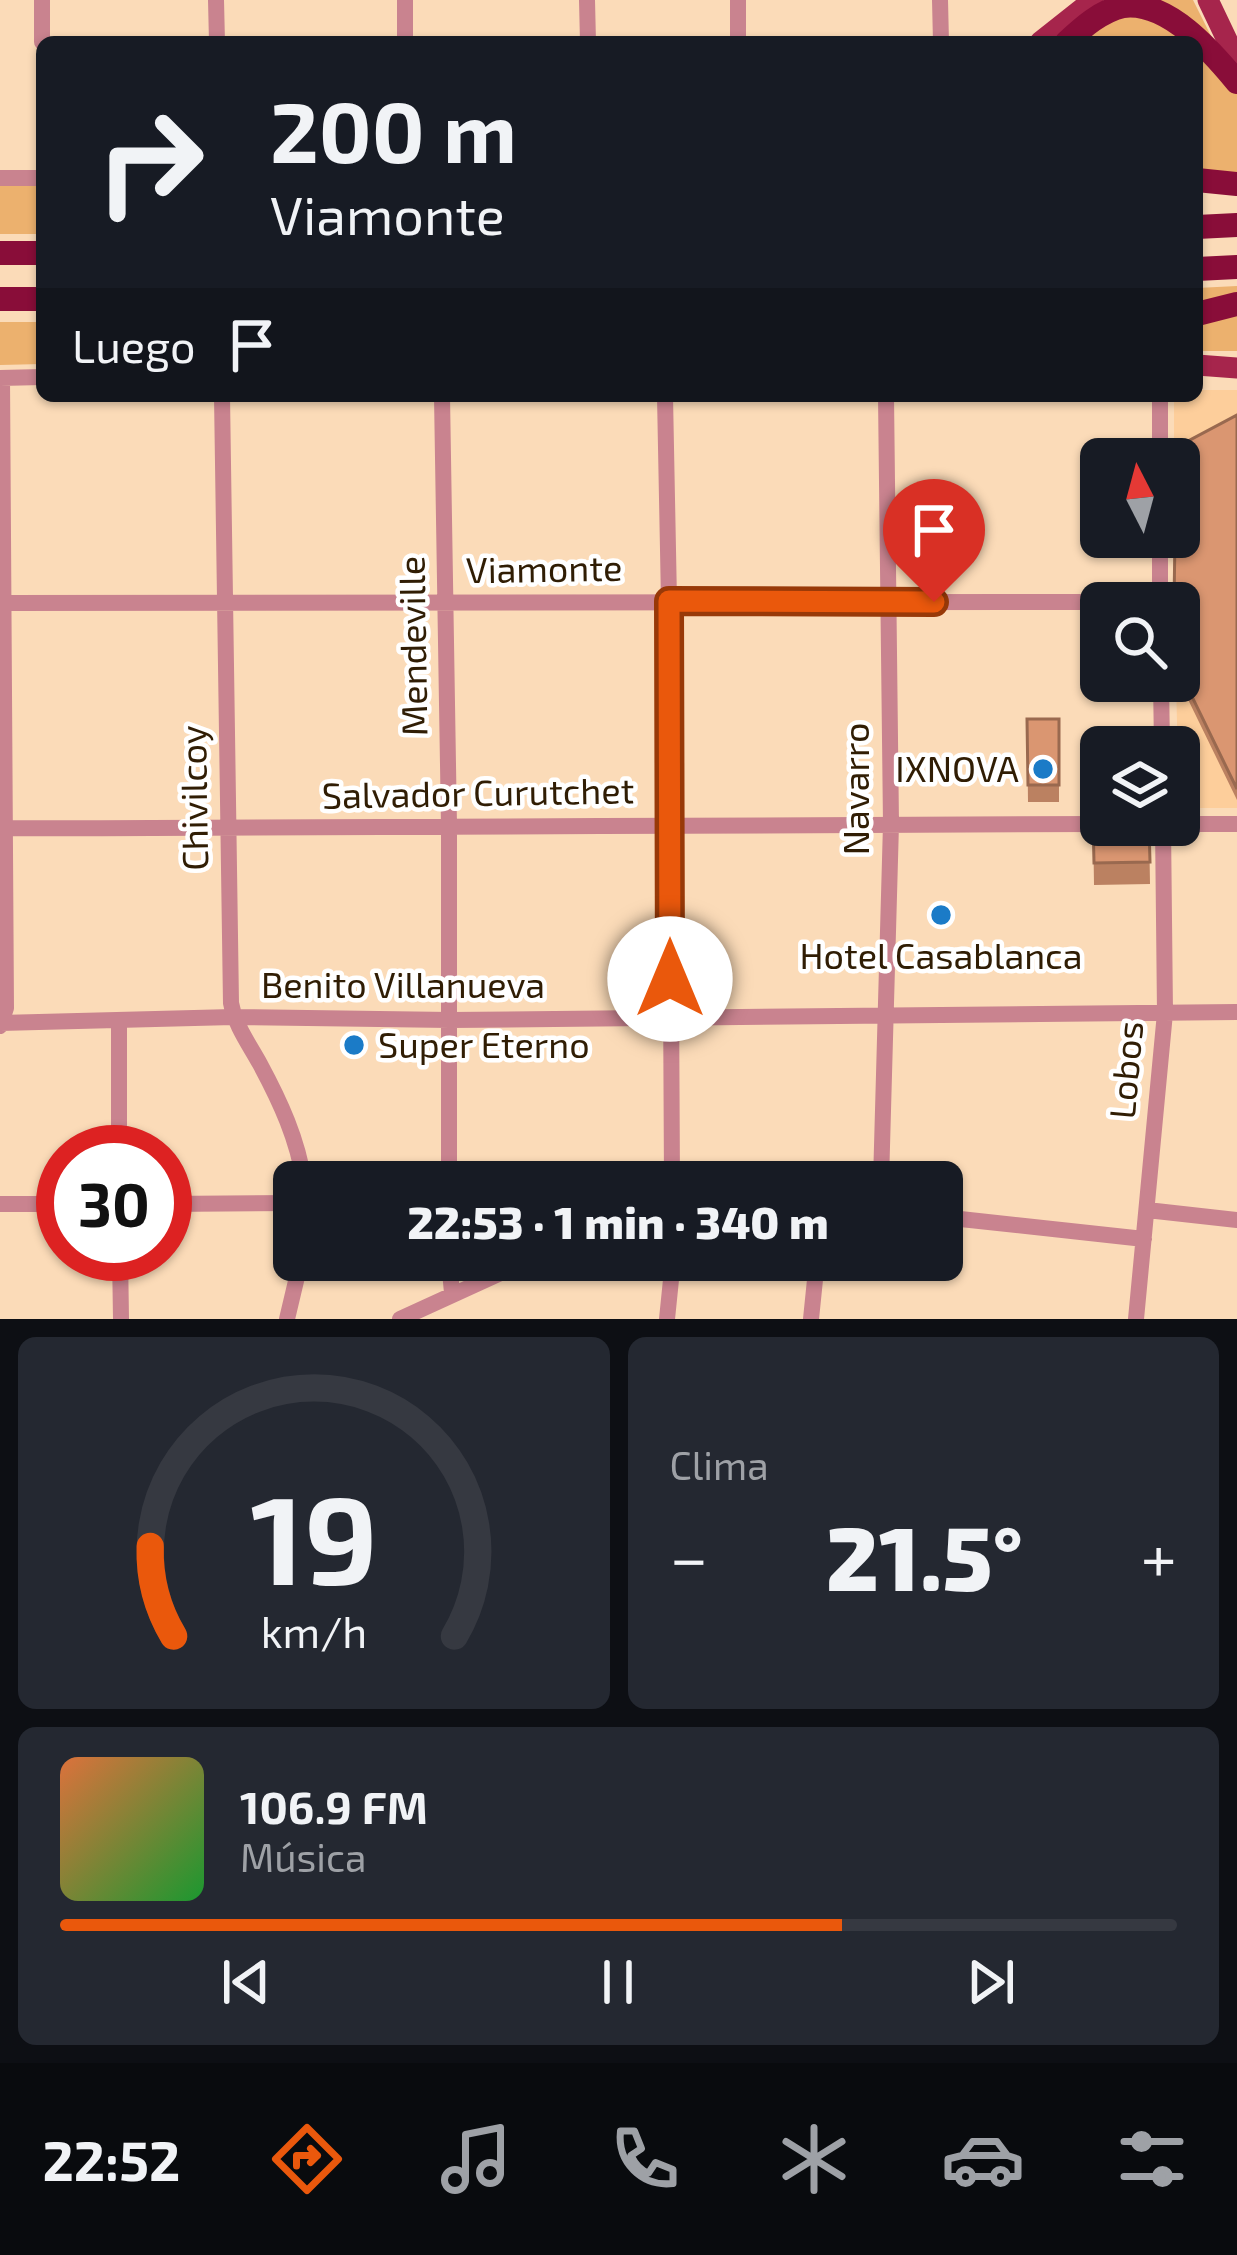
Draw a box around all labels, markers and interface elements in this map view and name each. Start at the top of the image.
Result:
text: 200 m [270,79,517,180]
icon: right [72,84,228,240]
text: Viamonte [270,181,505,246]
icon: arrive [219,312,285,378]
text: Luego [72,318,195,372]
north arrow [1080,438,1200,558]
map controls [1080,438,1200,846]
pin [883,479,985,602]
icon: arrive [901,497,967,563]
street label: Viamonte [465,545,623,590]
street label: Mendeville [388,555,435,737]
button: search [1080,582,1200,702]
street label: Navarro [833,723,876,855]
street label: Chivilcoy [170,725,215,871]
button: layers [1080,726,1200,846]
place label: IXNOVA [895,746,1020,789]
marker: IXNOVA [1030,756,1056,782]
street label: Salvador Curutchet [321,767,635,816]
marker: Hotel Casablanca [928,902,954,928]
position arrow [607,916,733,1042]
place label: Hotel Casablanca [800,933,1082,976]
street label: Benito Villanueva [261,962,545,1005]
street label: Lobos [1099,1019,1150,1121]
place label: Super Eterno [378,1022,590,1065]
marker: Super Eterno [341,1032,367,1058]
speed limit sign: 30 [36,1125,192,1281]
text: 22:53 · 1 min · 340 m [407,1194,829,1248]
text: Clima [670,1441,769,1488]
text: 19 [250,1460,378,1610]
text: 21.5° [826,1501,1023,1609]
text: − [670,1516,708,1595]
text: + [1141,1516,1177,1595]
text: km/h [260,1605,367,1657]
text: 106.9 FM [240,1779,428,1833]
text: Música [240,1833,366,1880]
icon: previous [213,1949,279,2015]
icon: pause [585,1949,651,2015]
icon: next [958,1949,1024,2015]
icon: directions [265,2117,349,2201]
icon: music [434,2117,518,2201]
icon: phone [603,2117,687,2201]
icon: climate [772,2117,856,2201]
icon: car [941,2117,1025,2201]
icon: filters [1110,2117,1194,2201]
text: 22:52 [43,2127,180,2192]

